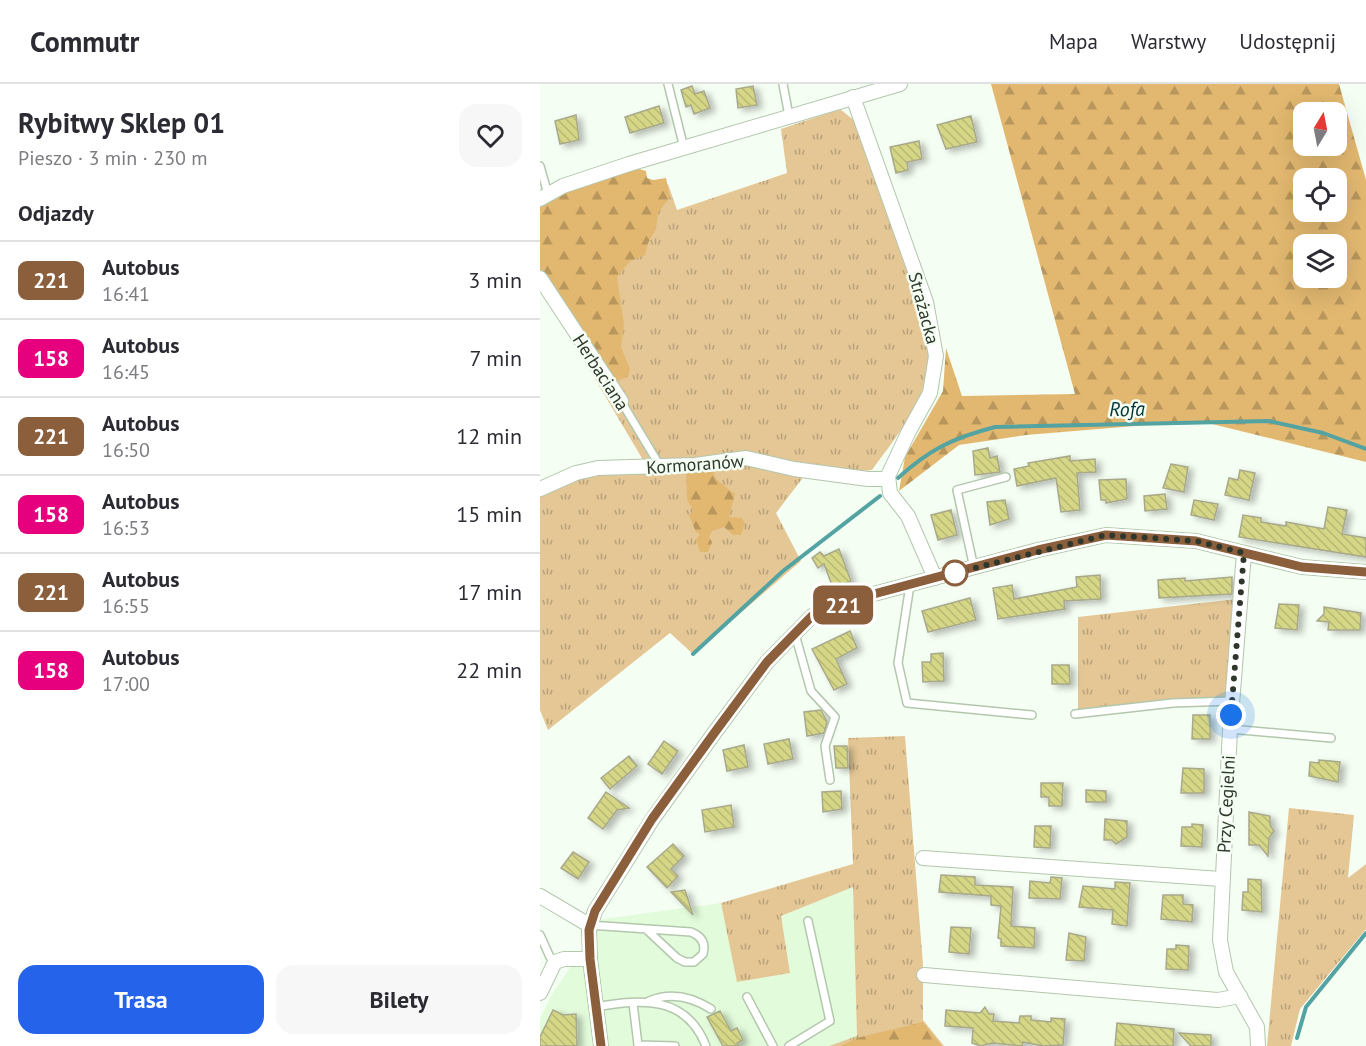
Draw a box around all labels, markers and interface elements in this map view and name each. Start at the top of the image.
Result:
text: Commutr [30,23,139,60]
text: Mapa [1049,28,1098,55]
text: Warstwy [1131,28,1206,55]
text: Udostępnij [1239,28,1336,55]
north arrow [1293,102,1347,156]
map controls [1293,102,1347,288]
text: Rybitwy Sklep 01 [18,104,225,141]
button: heart [459,104,522,167]
text: Pieszo · 3 min · 230 m [18,145,208,171]
button: locate [1293,168,1347,222]
text: Odjazdy [18,199,94,227]
button: layers [1293,234,1347,288]
text: Autobus [102,253,179,281]
text: 3 min [468,266,522,294]
text: 221 [33,267,69,294]
street label: Strażacka [903,270,945,346]
text: 16:41 [102,281,150,307]
street label: Herbaciana [568,329,634,415]
text: Autobus [102,331,179,359]
text: 7 min [470,344,522,372]
text: 158 [33,345,69,372]
text: 16:45 [102,359,150,385]
water label: Rofa [1109,396,1145,422]
text: Autobus [102,409,179,437]
text: 12 min [456,422,522,450]
text: 221 [33,423,69,450]
text: 16:50 [102,437,150,463]
street label: Kormoranów [645,449,745,479]
text: Autobus [102,487,179,515]
text: 15 min [456,500,522,528]
text: 158 [33,501,69,528]
text: 16:53 [102,515,150,541]
unlabelled marker [942,560,968,586]
text: Autobus [102,565,179,593]
text: 17 min [458,578,522,606]
text: 221 [33,579,69,606]
line badge: 221 [808,586,878,624]
text: 221 [825,592,861,619]
text: 16:55 [102,593,150,619]
text: Autobus [102,643,179,671]
text: 22 min [456,656,522,684]
text: 158 [33,657,69,684]
text: 17:00 [102,671,150,697]
your location [1216,700,1246,730]
street label: Przy Cegielni [1212,754,1240,854]
button: Trasa [18,965,264,1034]
button: Bilety [276,965,522,1034]

